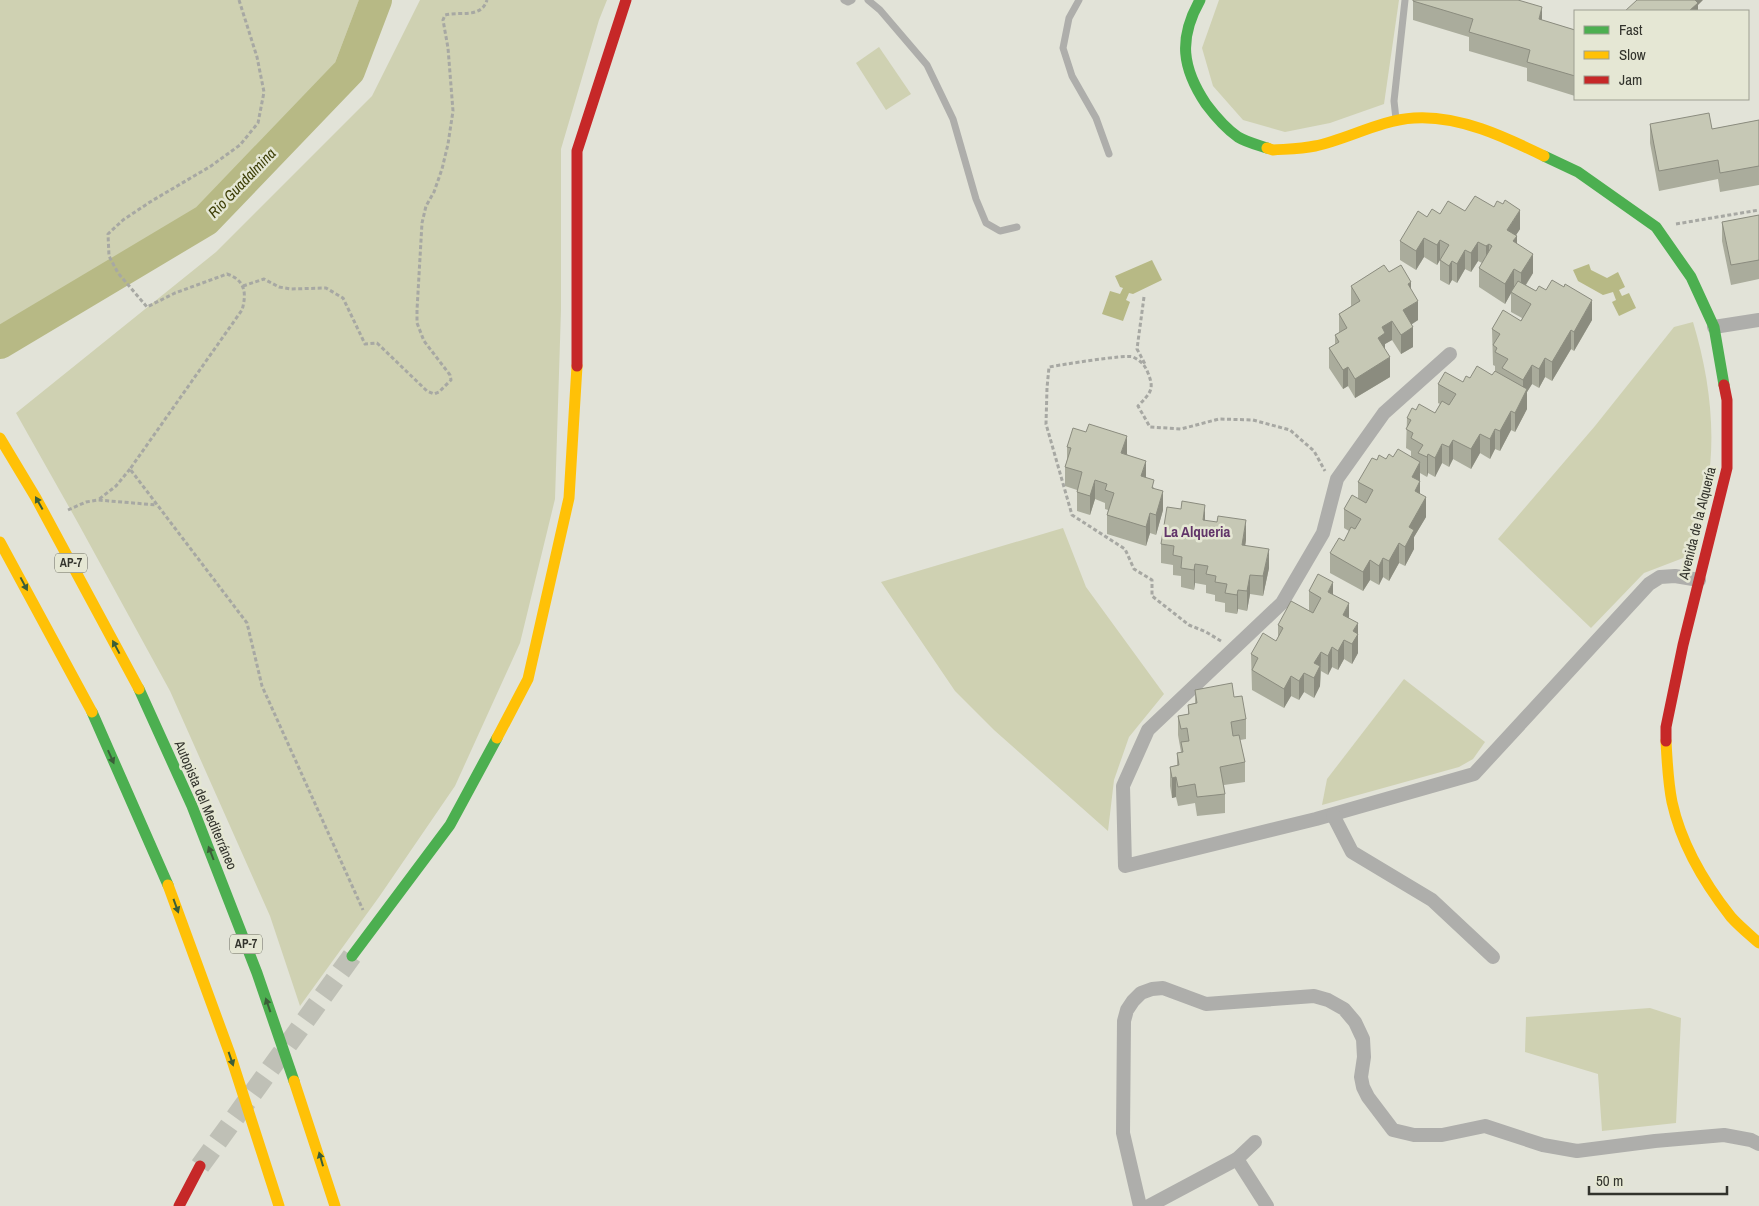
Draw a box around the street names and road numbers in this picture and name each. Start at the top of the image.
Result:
street label: Avenida de la Alquería [1674,464,1720,582]
road number: AP-7 [55,554,87,572]
street label: Autopista del Mediterráneo [170,737,241,872]
road number: AP-7 [230,934,262,954]

